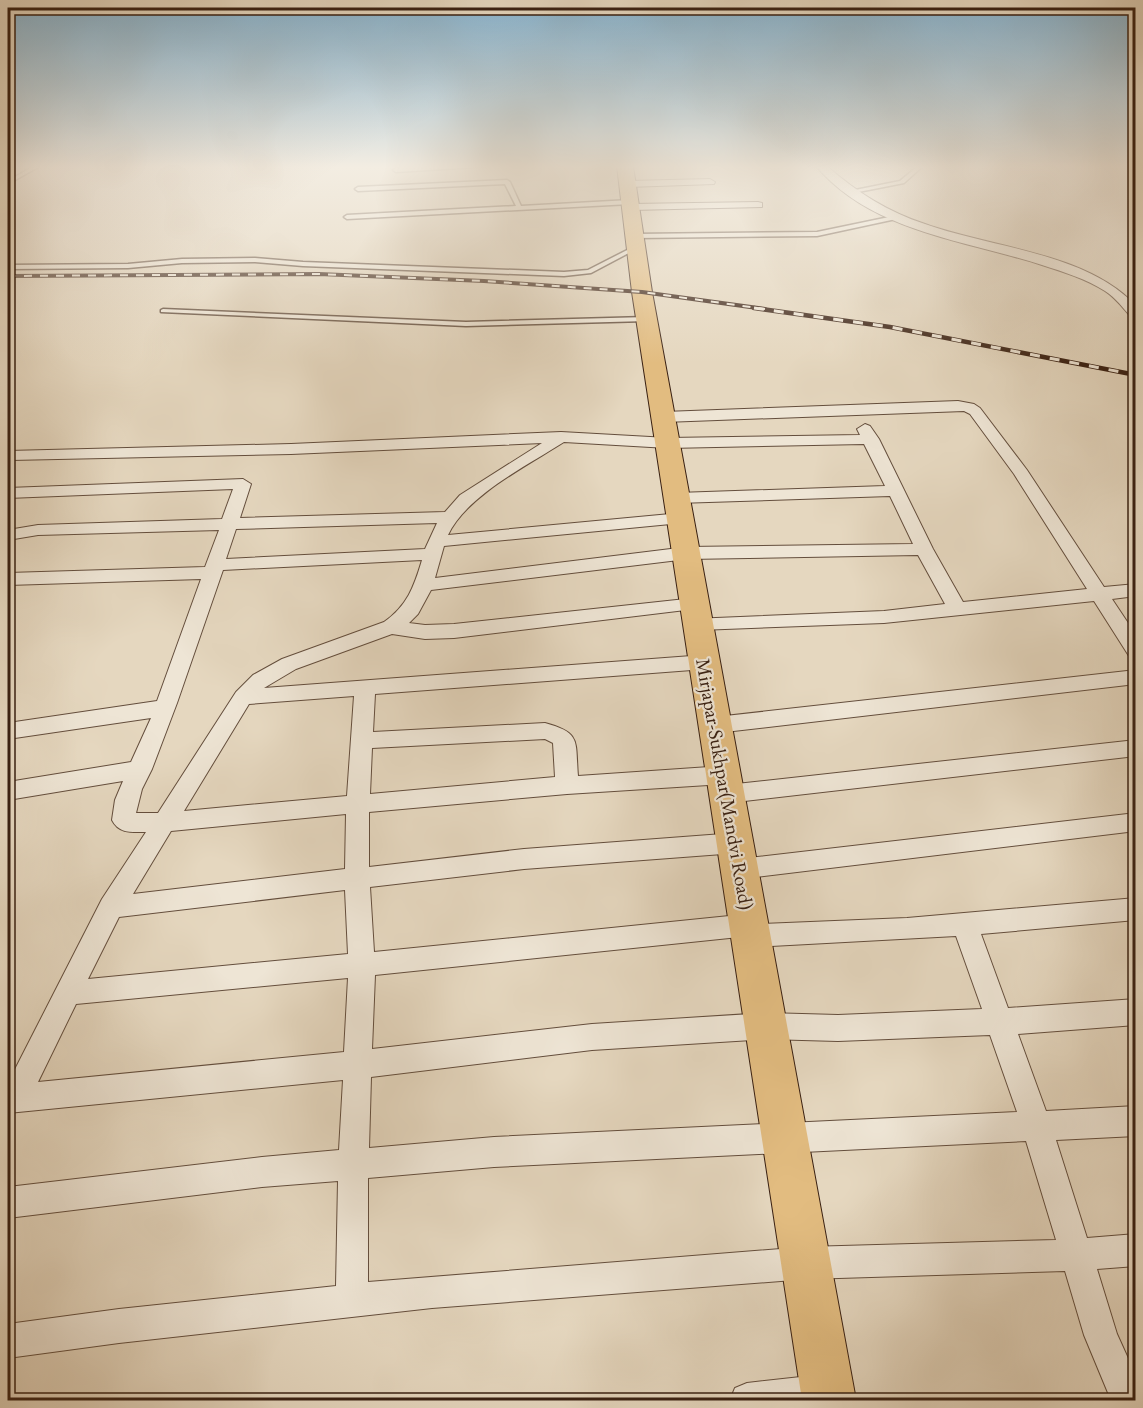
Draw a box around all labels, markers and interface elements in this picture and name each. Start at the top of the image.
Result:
street label: Mirjapar-Sukhpar(Mandvi Road) [690,656,760,912]

